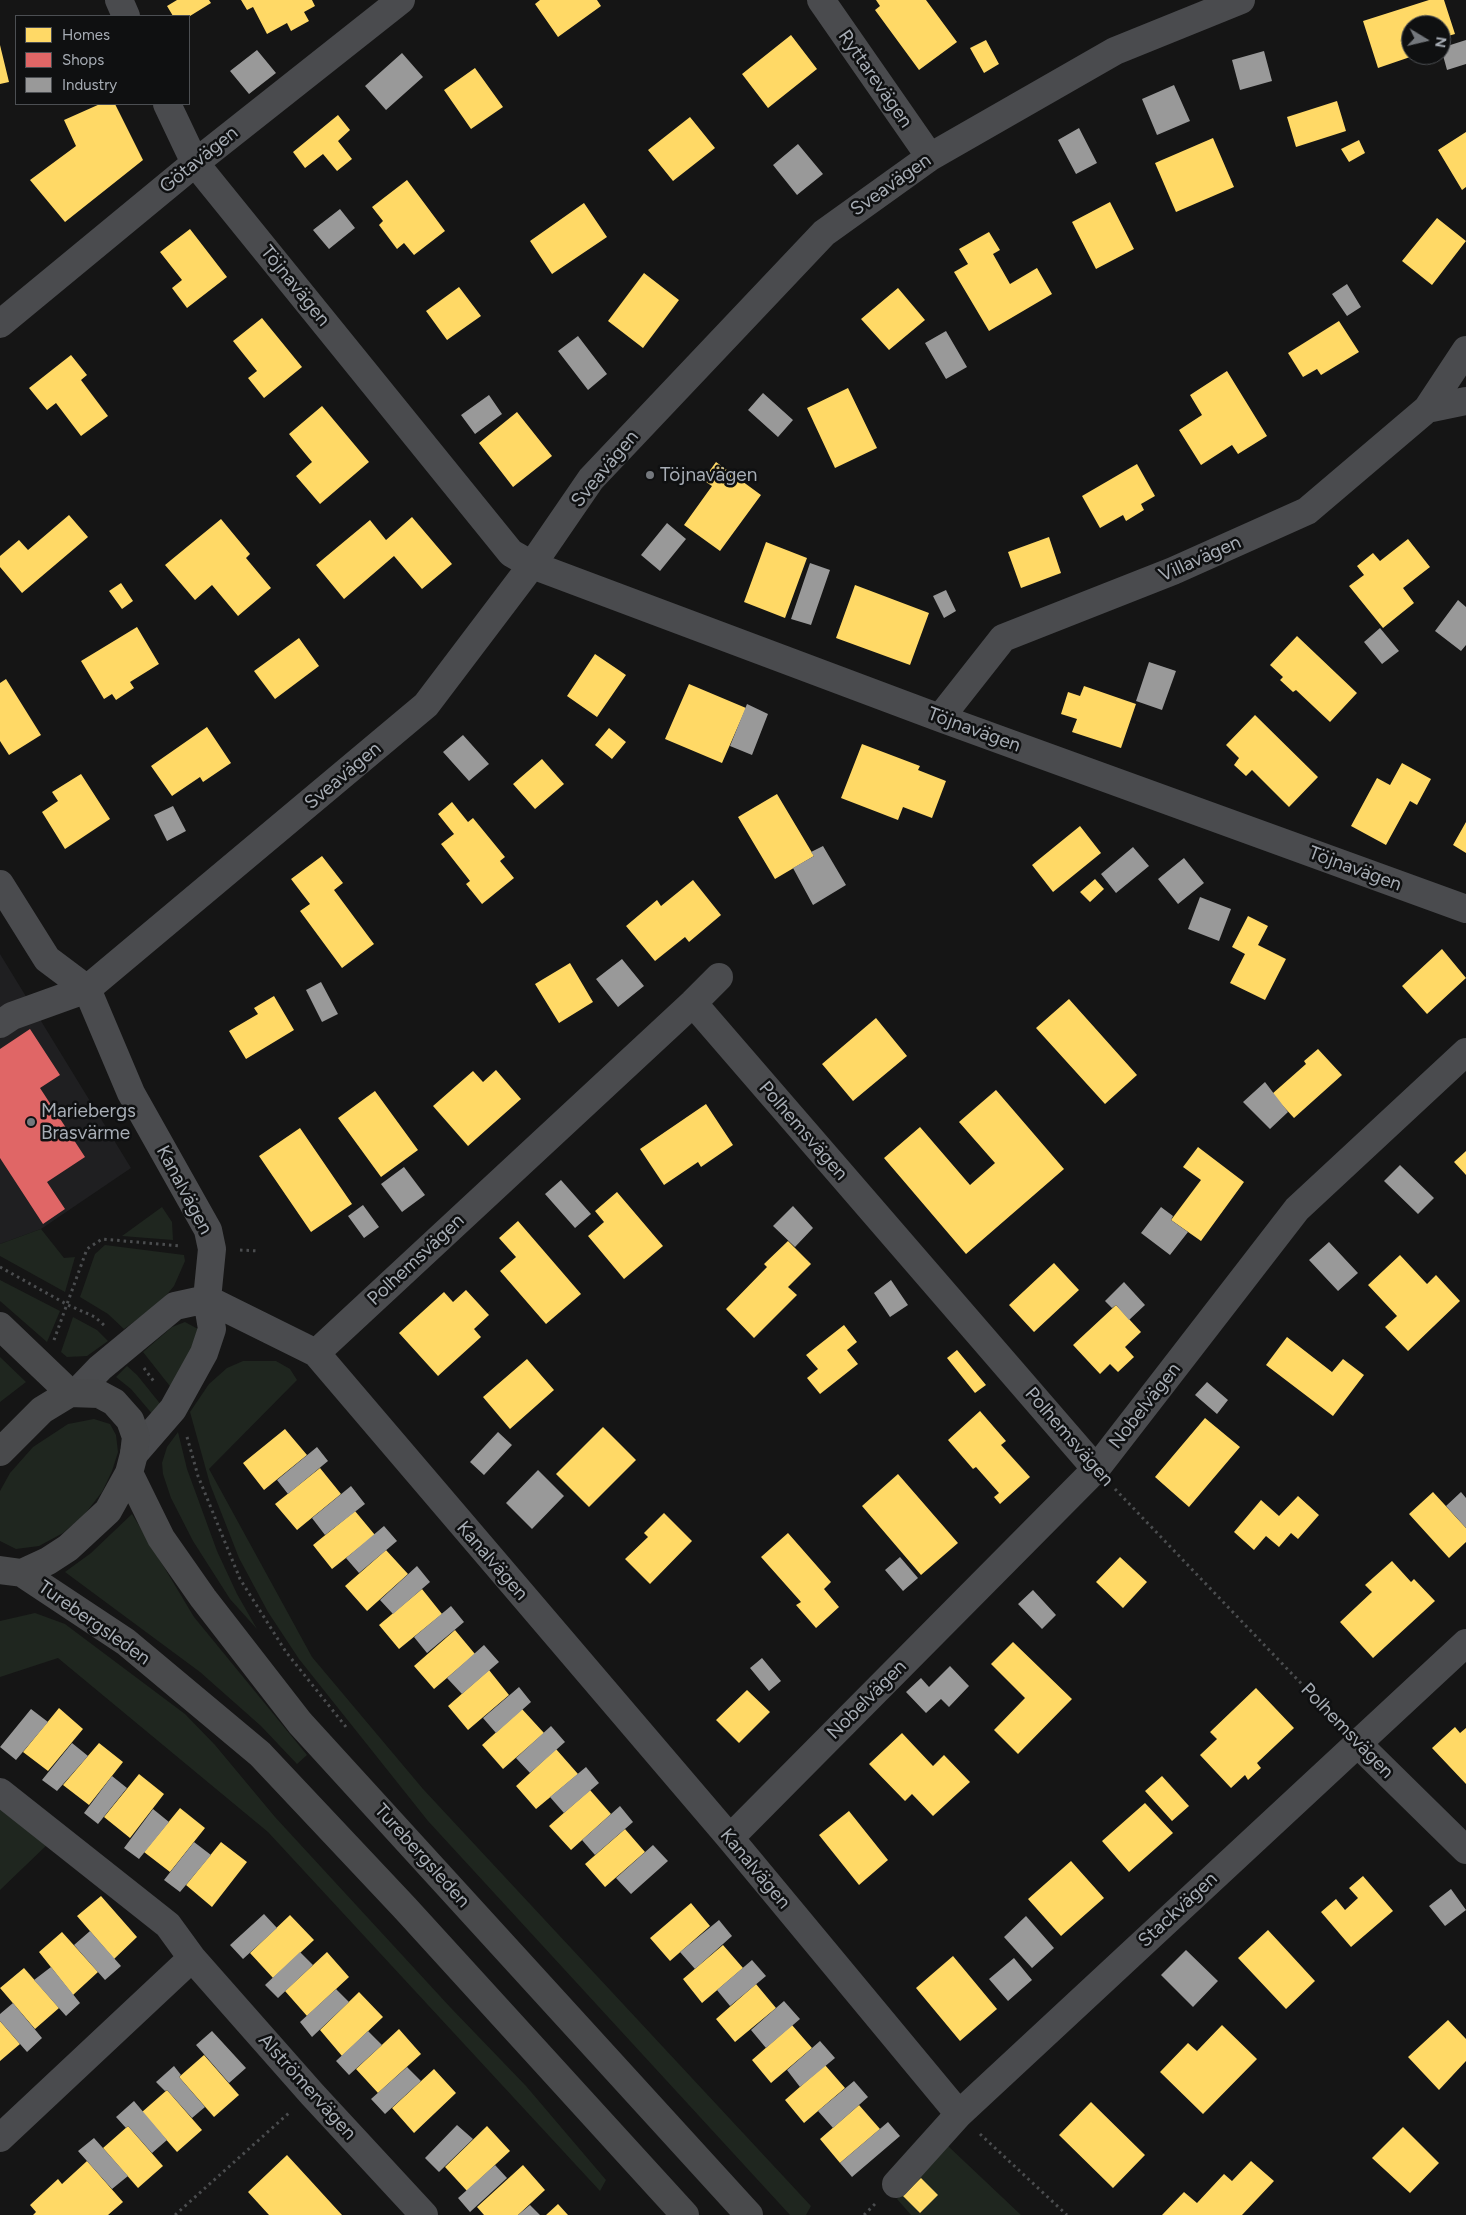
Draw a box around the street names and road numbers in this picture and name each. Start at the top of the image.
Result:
street label: Ryttarevägen [833,26,917,132]
street label: Götavägen [155,122,243,198]
street label: Sveavägen [846,149,936,221]
street label: Töjnavägen [256,241,334,331]
street label: Sveavägen [566,426,644,512]
street label: Villavägen [1156,531,1244,587]
street label: Töjnavägen [924,703,1024,757]
street label: Sveavägen [300,737,386,815]
street label: Töjnavägen [1305,842,1405,896]
street label: Polhemsvägen [754,1077,852,1185]
street label: Kanalvägen [151,1142,217,1238]
street label: Polhemsvägen [363,1209,469,1311]
street label: Nobelvägen [1104,1358,1186,1454]
street label: Polhemsvägen [1020,1383,1118,1491]
street label: Kanalvägen [451,1517,533,1605]
street label: Turebergsleden [34,1576,154,1670]
street label: Nobelvägen [822,1655,912,1745]
street label: Polhemsvägen [1296,1679,1398,1783]
street label: Turebergsleden [369,1799,475,1913]
street label: Kanalvägen [715,1824,795,1914]
street label: Stackvägen [1134,1868,1222,1952]
street label: Alströmervägen [253,2029,361,2145]

